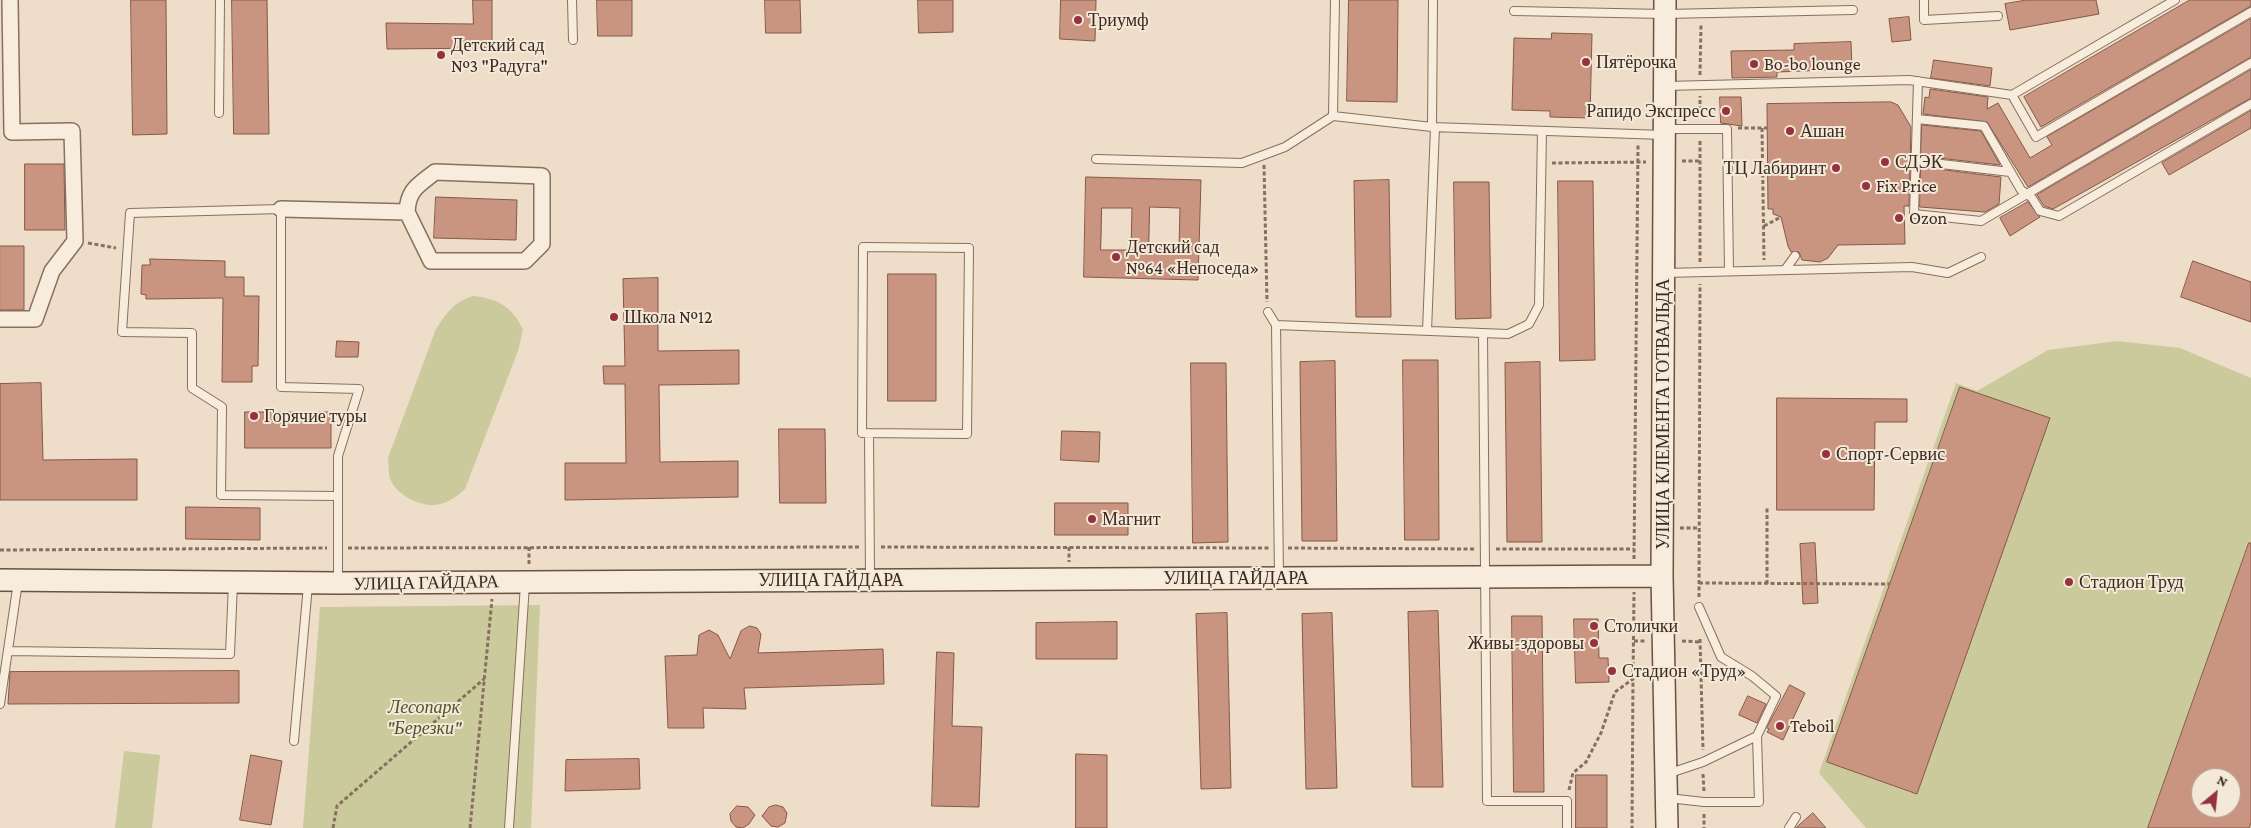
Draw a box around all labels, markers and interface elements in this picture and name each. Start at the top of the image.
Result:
place label: Триумф [1088,9,1149,31]
marker: Триумф [1072,14,1084,26]
place label: Детский сад №3 "Радуга" [451,34,548,76]
marker: Детский сад №3 "Радуга" [435,49,447,61]
place label: Пятёрочка [1596,51,1676,73]
place label: Bo-bo lounge [1764,53,1861,75]
marker: Пятёрочка [1580,56,1592,68]
marker: Bo-bo lounge [1748,58,1760,70]
place label: Рапидо Экспресс [1586,100,1716,122]
marker: Рапидо Экспресс [1720,105,1732,117]
place label: Ашан [1800,120,1844,142]
marker: Ашан [1784,125,1796,137]
place label: СДЭК [1895,151,1943,173]
marker: СДЭК [1879,156,1891,168]
place label: ТЦ Лабиринт [1724,157,1826,179]
marker: ТЦ Лабиринт [1830,162,1842,174]
place label: Fix Price [1876,175,1937,197]
marker: Fix Price [1860,180,1872,192]
place label: Ozon [1909,207,1947,229]
marker: Ozon [1893,212,1905,224]
place label: Детский сад №64 «Непоседа» [1126,236,1259,278]
marker: Детский сад №64 «Непоседа» [1110,251,1122,263]
street label: УЛИЦА КЛЕМЕНТА ГОТВАЛЬДА [1652,278,1674,550]
place label: Школа №12 [624,306,713,328]
marker: Школа №12 [608,311,620,323]
place label: Горячие туры [264,405,367,427]
marker: Горячие туры [248,410,260,422]
place label: Спорт-Сервис [1836,443,1945,465]
marker: Спорт-Сервис [1820,448,1832,460]
place label: Магнит [1102,508,1161,530]
marker: Магнит [1086,513,1098,525]
street label: УЛИЦА ГАЙДАРА [1163,567,1309,589]
street label: УЛИЦА ГАЙДАРА [758,569,904,591]
street label: УЛИЦА ГАЙДАРА [353,571,499,595]
place label: Стадион Труд [2079,571,2184,593]
marker: Стадион Труд [2063,576,2075,588]
place label: Столички [1604,615,1678,637]
marker: Столички [1588,620,1600,632]
place label: Живы-здоровы [1468,632,1584,654]
marker: Живы-здоровы [1588,637,1600,649]
place label: Стадион «Труд» [1622,660,1746,682]
marker: Стадион «Труд» [1606,665,1618,677]
park label: Лесопарк "Березки" [387,696,461,739]
place label: Teboil [1790,715,1835,737]
marker: Teboil [1774,720,1786,732]
north arrow [2191,768,2241,818]
text: N [2215,771,2231,790]

